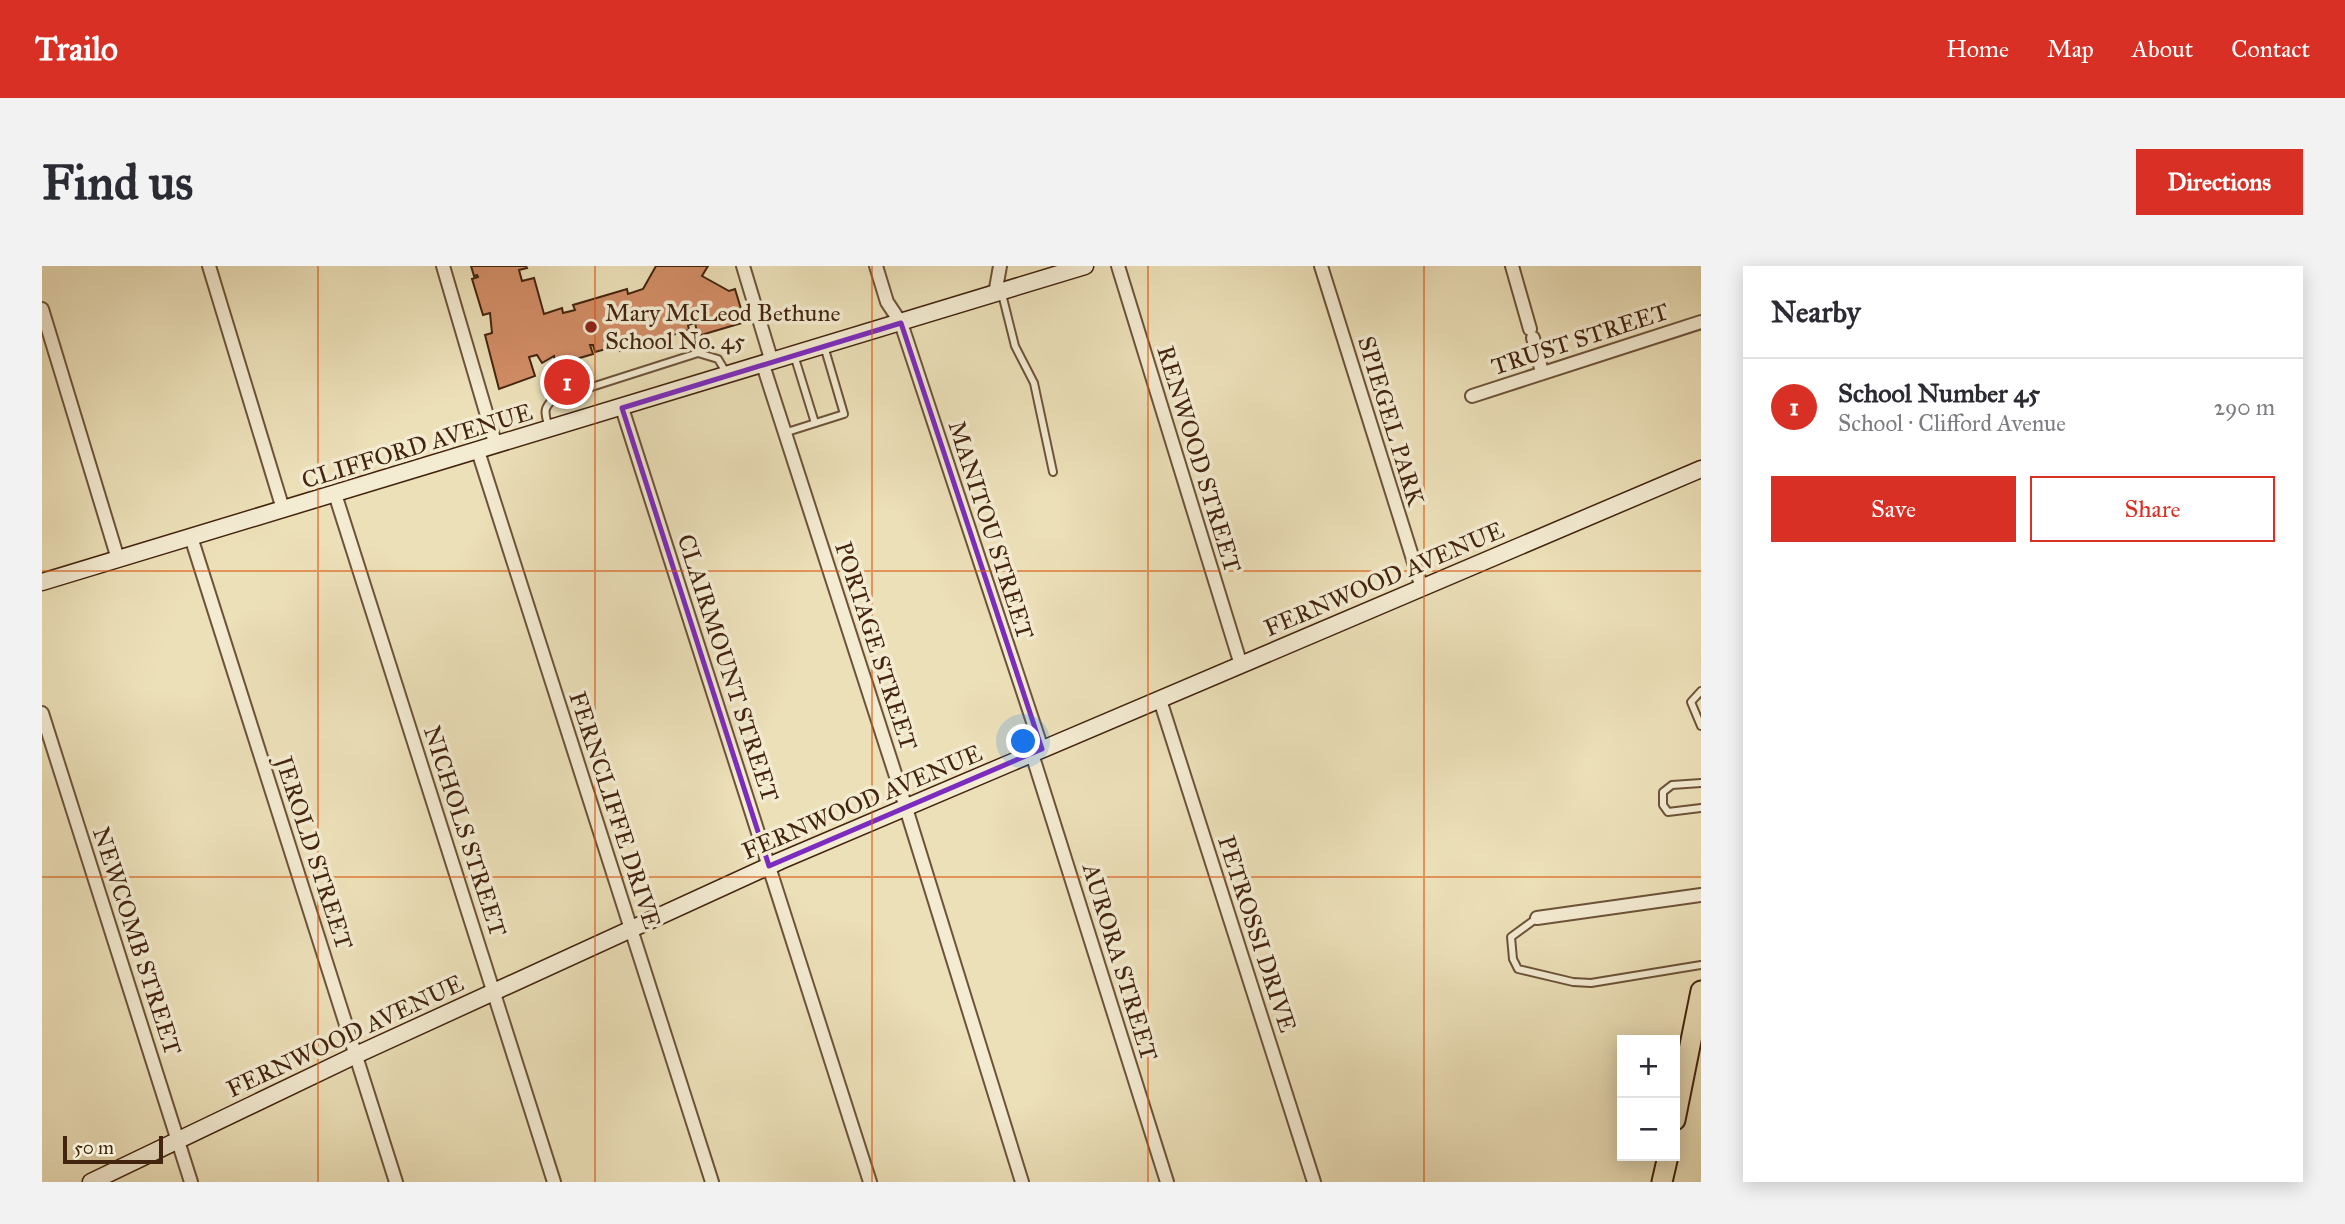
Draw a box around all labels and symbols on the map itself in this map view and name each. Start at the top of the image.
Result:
street label: TRUST STREET [1488,296,1672,382]
place label: Mary McLeod Bethune School No. 45 [605,298,840,356]
marker: Mary McLeod Bethune School No. 45 [583,319,599,335]
street label: SPIEGEL PARK [1351,333,1431,510]
street label: RENWOOD STREET [1150,342,1248,576]
pin: 1 [544,356,590,408]
street label: CLIFFORD AVENUE [298,397,536,495]
street label: MANITOU STREET [941,417,1041,643]
street label: FERNWOOD AVENUE [1259,515,1509,643]
street label: CLAIRMOUNT STREET [671,530,785,806]
street label: PORTAGE STREET [828,538,924,754]
street label: FERNCLIFFE DRIVE [562,688,668,932]
street label: NICHOLS STREET [417,722,513,940]
your location [1006,724,1040,758]
street label: FERNWOOD AVENUE [737,738,987,866]
street label: JEROLD STREET [268,750,359,953]
street label: NEWCOMB STREET [86,823,188,1059]
street label: PETROSSI DRIVE [1211,832,1303,1036]
street label: AURORA STREET [1075,859,1164,1064]
street label: FERNWOOD AVENUE [222,968,468,1104]
scale bar [63,1133,163,1165]

